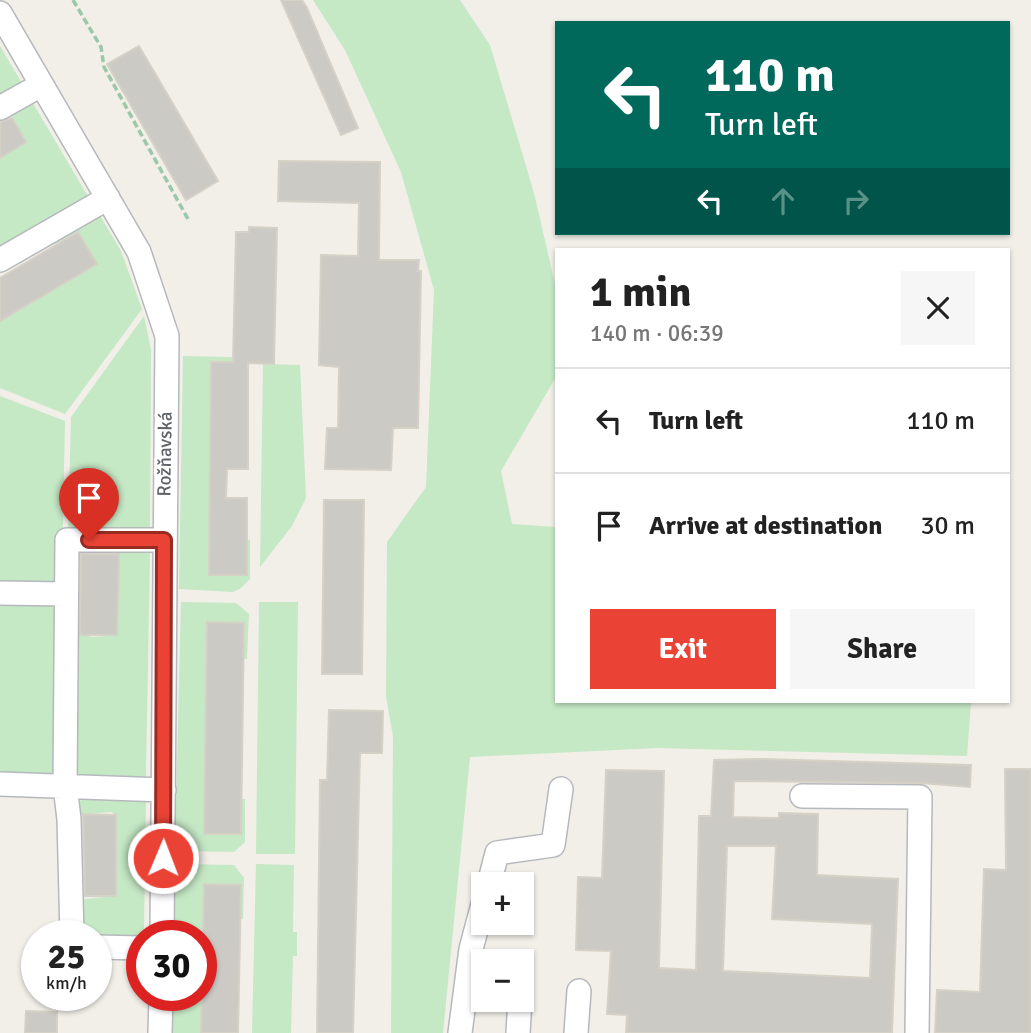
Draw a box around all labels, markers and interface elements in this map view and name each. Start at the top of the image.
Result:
text: 110 m [705,45,835,105]
icon: left [590,49,681,140]
text: Turn left [705,105,818,144]
icon: left [691,182,729,220]
icon: ahead [764,182,802,220]
icon: right [837,182,875,220]
text: 1 min [590,267,691,318]
button: close [901,271,975,345]
text: 140 m · 06:39 [590,319,724,348]
icon: left [590,402,628,440]
text: Turn left [649,405,743,437]
text: 110 m [906,405,975,437]
street label: Rožňavská [152,411,178,497]
pin [59,468,119,540]
icon: arrive [70,479,108,517]
icon: arrive [590,507,628,545]
text: Arrive at destination [649,510,882,542]
text: 30 m [920,510,975,542]
button: Exit [590,609,776,689]
button: Share [790,609,975,689]
position arrow [126,821,200,895]
map controls [471,872,534,1012]
button: + [471,872,534,935]
speed limit sign: 30 [126,920,217,1011]
text: 25 [48,935,85,978]
button: − [471,949,534,1012]
text: km/h [46,972,87,994]

